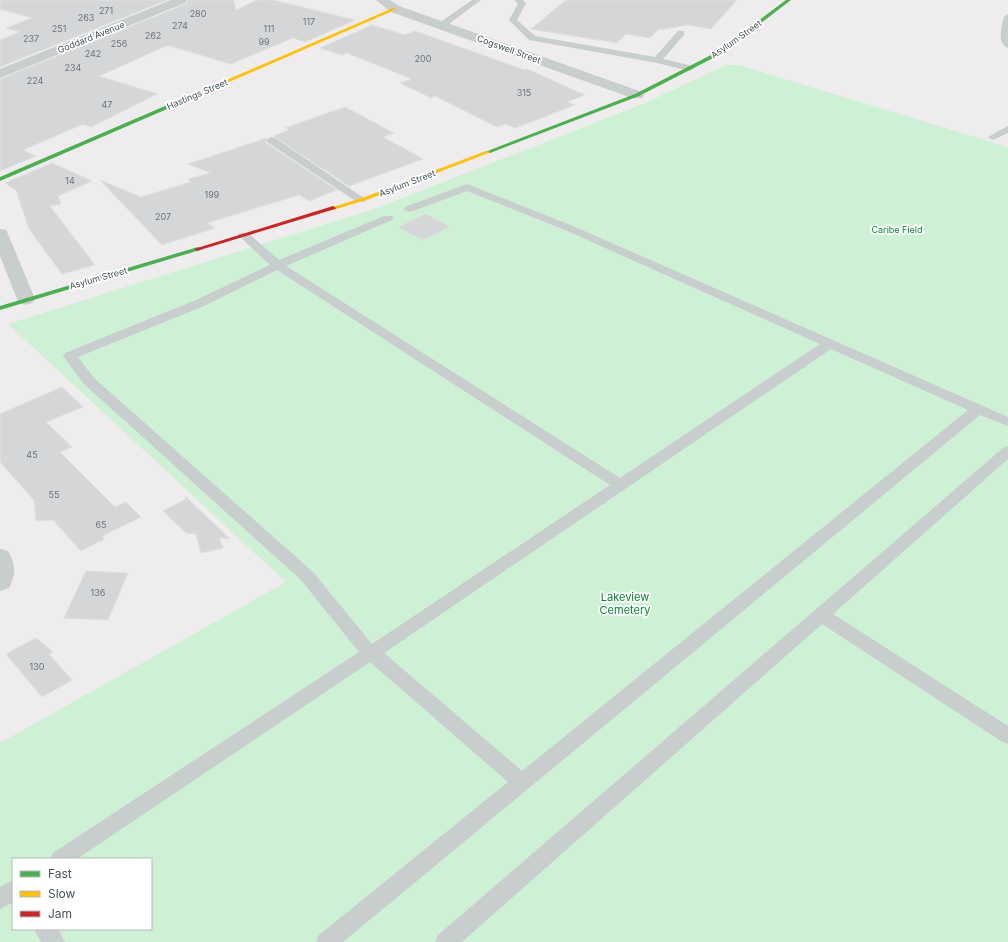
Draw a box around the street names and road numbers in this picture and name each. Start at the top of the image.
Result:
street label: Asylum Street [709,17,764,61]
street label: Goddard Avenue [56,19,126,55]
street label: Cogswell Street [476,32,542,66]
street label: Hastings Street [165,76,229,112]
street label: Asylum Street [377,167,437,199]
street label: Asylum Street [68,265,128,291]

